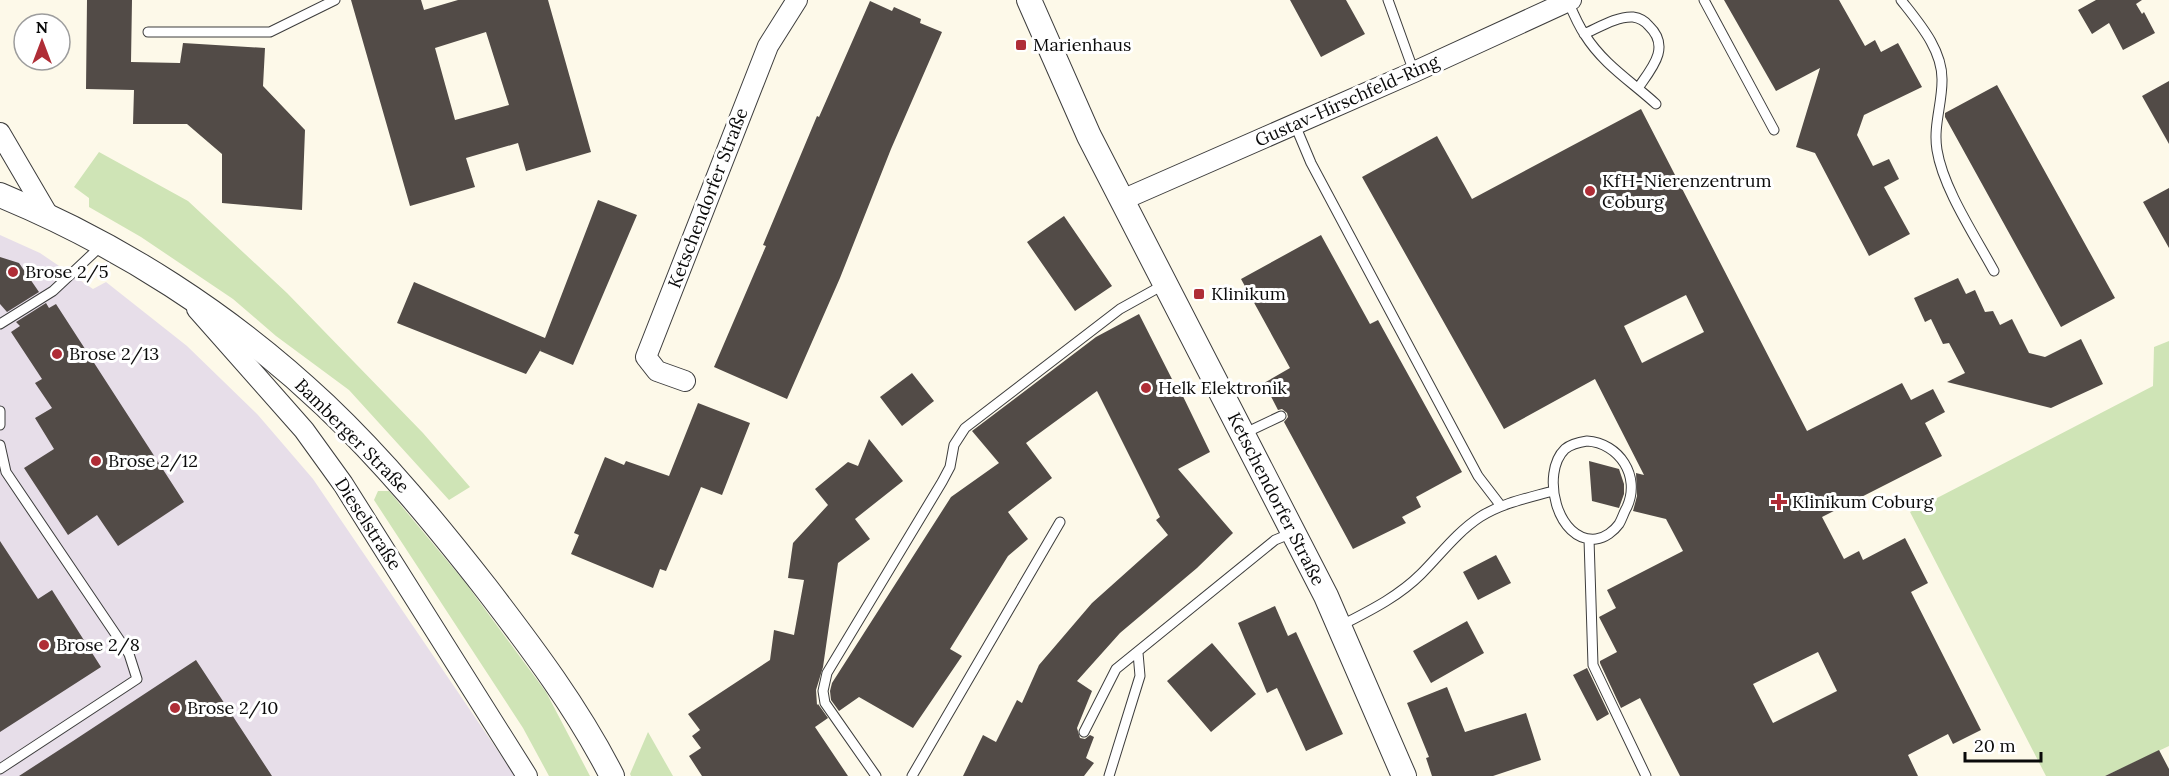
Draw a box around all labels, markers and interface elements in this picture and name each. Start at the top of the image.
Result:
north arrow [12,12,72,72]
text: N [36,17,48,37]
place label: Marienhaus [1033,33,1131,56]
marker: Marienhaus [1014,38,1028,52]
street label: Gustav-Hirschfeld-Ring [1251,49,1443,152]
street label: Ketschendorfer Straße [662,104,753,291]
place label: KfH-Nierenzentrum Coburg [1602,169,1772,213]
marker: KfH-Nierenzentrum Coburg [1583,184,1597,198]
place label: Brose 2/5 [25,260,109,283]
marker: Brose 2/5 [6,265,20,279]
place label: Klinikum [1211,282,1286,305]
marker: Klinikum [1192,287,1206,301]
place label: Brose 2/13 [69,342,159,365]
marker: Brose 2/13 [50,347,64,361]
street label: Bamberger Straße [290,374,415,498]
place label: Helk Elektronik [1158,376,1287,399]
marker: Helk Elektronik [1139,381,1153,395]
street label: Ketschendorfer Straße [1223,408,1330,589]
place label: Brose 2/12 [108,449,198,472]
marker: Brose 2/12 [89,454,103,468]
street label: Dieselstraße [330,473,407,574]
place label: Klinikum Coburg [1792,490,1935,513]
marker: Klinikum Coburg [1770,493,1788,511]
place label: Brose 2/8 [56,633,140,656]
marker: Brose 2/8 [37,638,51,652]
place label: Brose 2/10 [187,696,278,719]
marker: Brose 2/10 [168,701,182,715]
scale bar [1965,725,2042,763]
text: 20 m [1974,734,2016,757]

